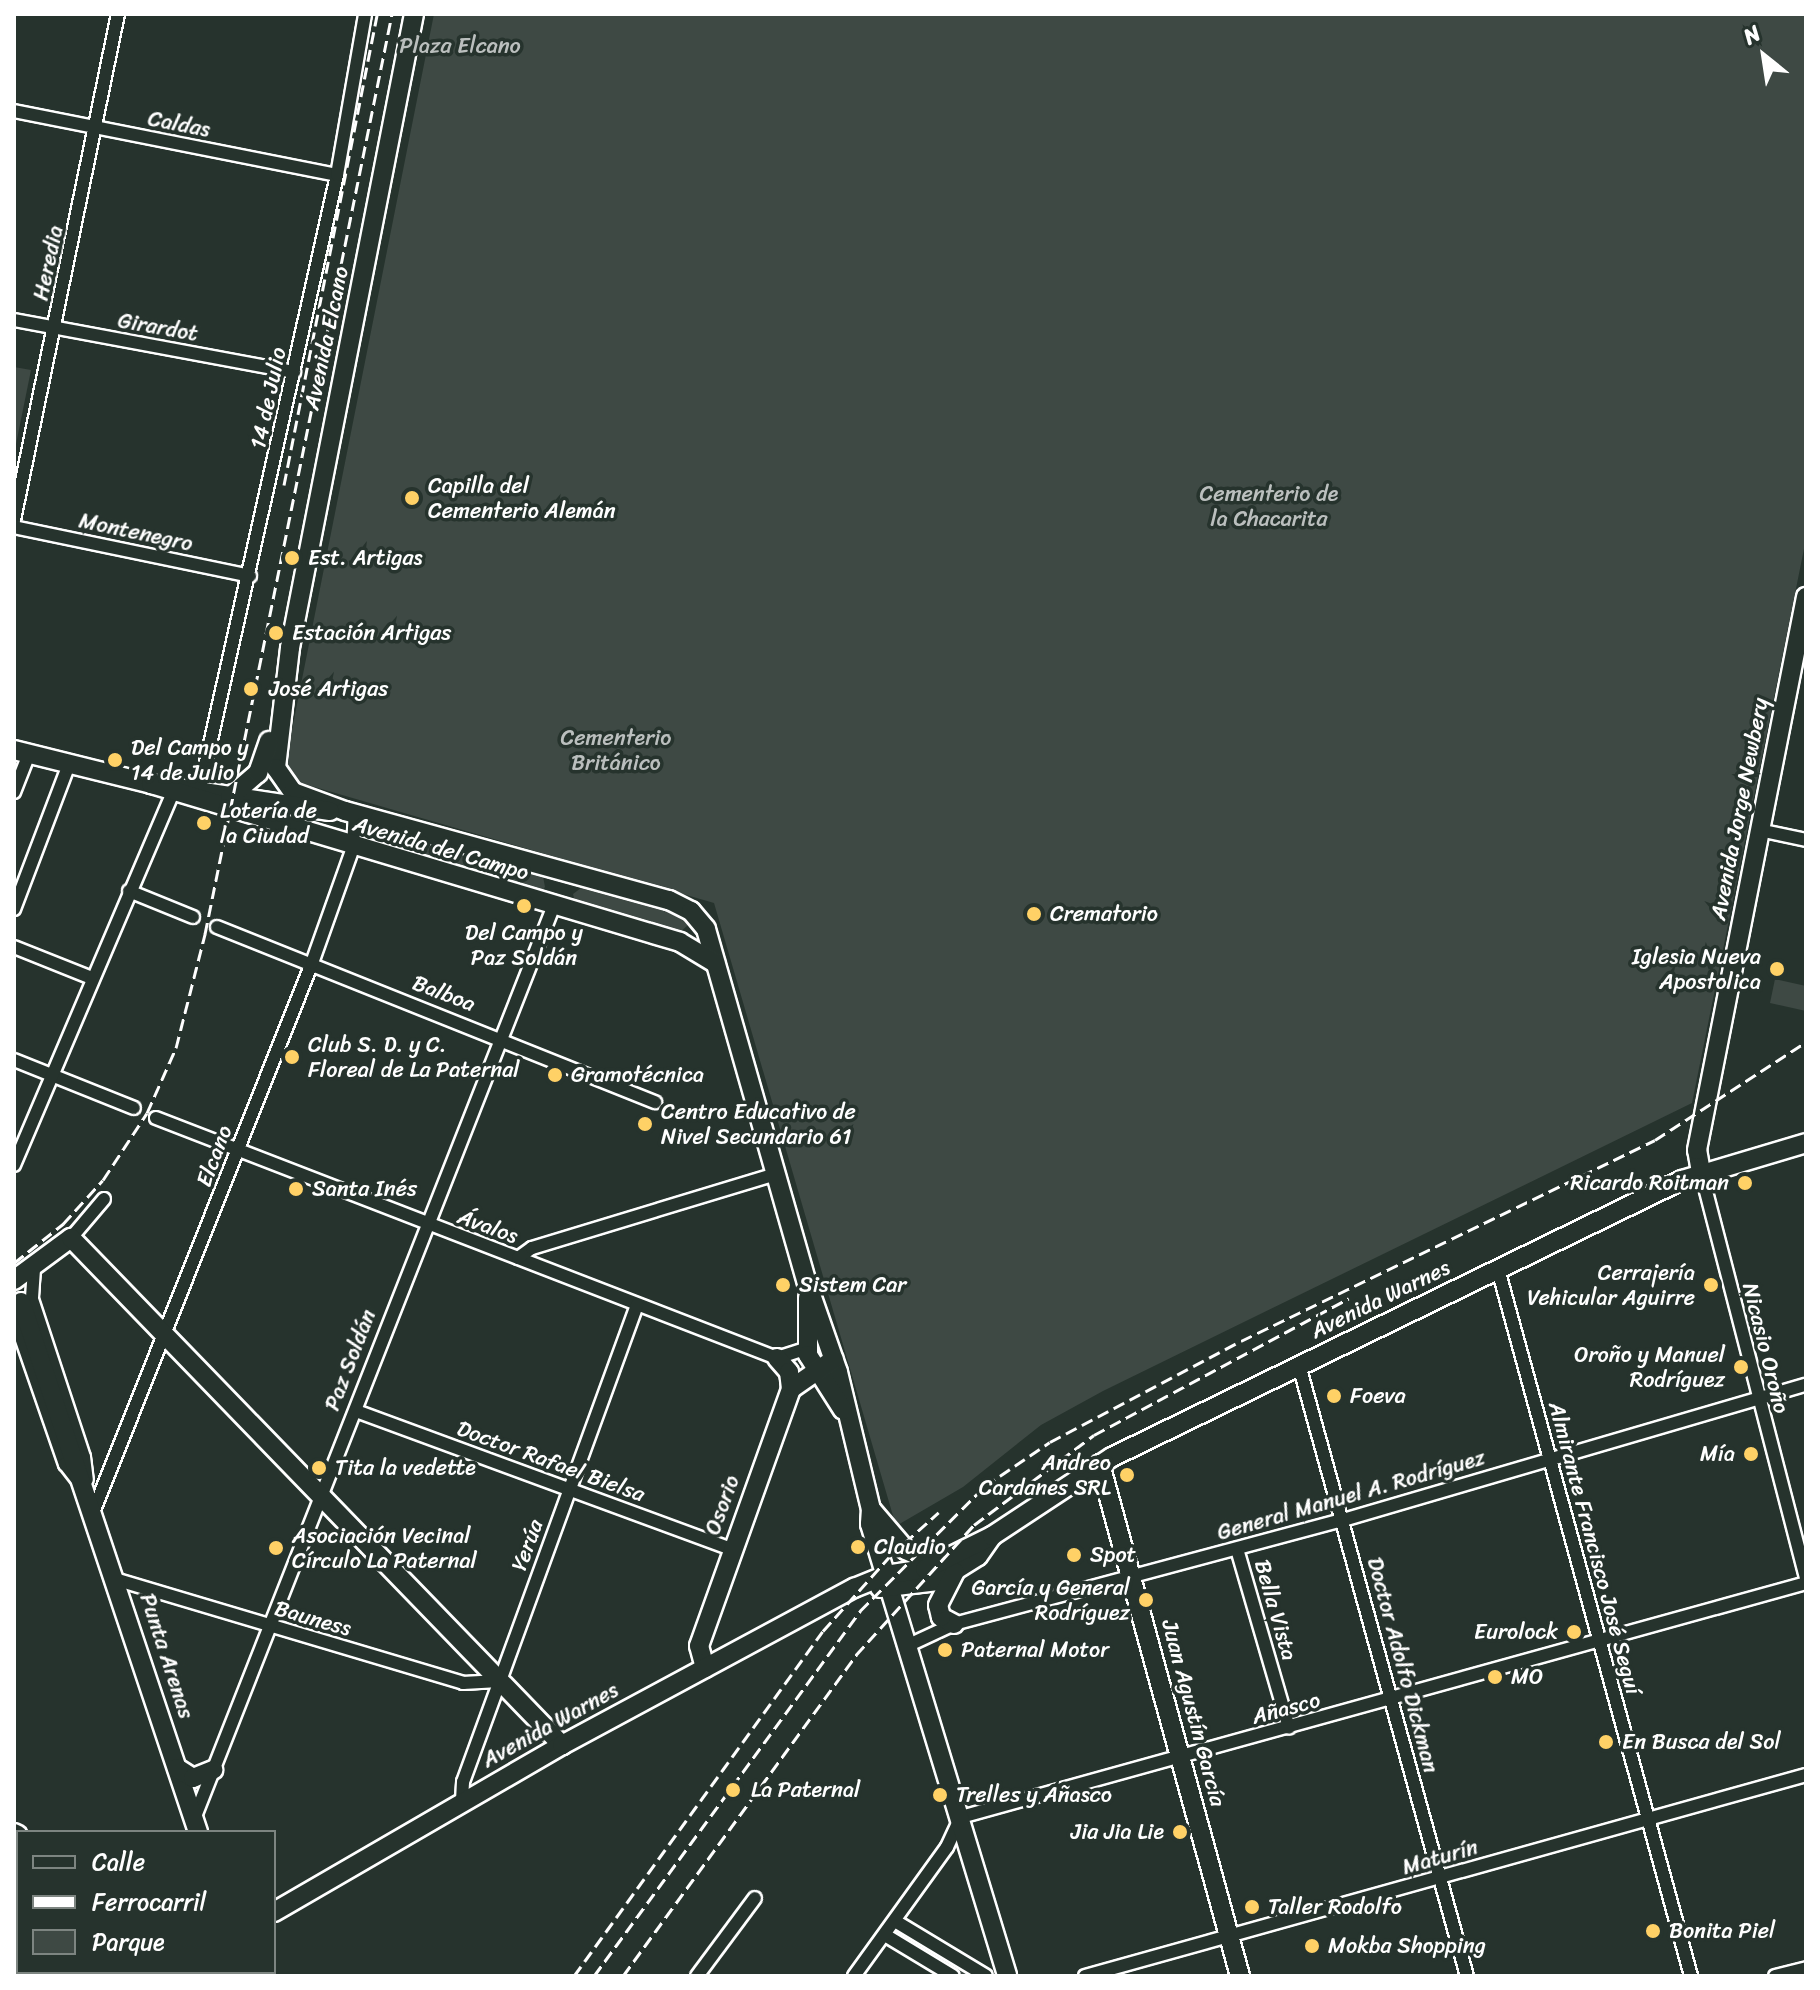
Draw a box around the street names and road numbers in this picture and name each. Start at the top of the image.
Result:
street label: Caldas [146,105,212,143]
street label: Heredia [27,223,69,303]
street label: Avenida Elcano [298,264,354,412]
street label: Girardot [116,307,200,347]
street label: 14 de Julio [244,345,292,451]
street label: Montenegro [77,507,195,557]
street label: Avenida Jorge Newbery [1704,695,1774,923]
street label: Avenida del Campo [350,810,532,886]
street label: Balboa [409,969,479,1017]
street label: Elcano [190,1122,238,1190]
street label: Ávalos [454,1203,522,1249]
street label: Avenida Warnes [1306,1254,1454,1344]
street label: Nicasio Oroño [1737,1280,1795,1416]
street label: Paz Soldán [319,1306,381,1414]
street label: Almirante Francisco José Seguí [1543,1398,1647,1698]
street label: Doctor Rafael Bielsa [454,1415,648,1507]
street label: General Manuel A. Rodríguez [1214,1444,1488,1546]
street label: Osorio [699,1472,745,1538]
street label: Yerúa [506,1516,548,1574]
street label: Doctor Adolfo Dickman [1361,1554,1445,1776]
street label: Bella Vista [1249,1556,1303,1664]
street label: Punta Arenas [134,1590,200,1722]
street label: Bauness [272,1595,354,1641]
street label: Juan Agustín García [1156,1617,1232,1809]
street label: Avenida Warnes [477,1677,623,1773]
street label: Añasco [1249,1686,1323,1730]
street label: Maturín [1399,1834,1481,1880]

